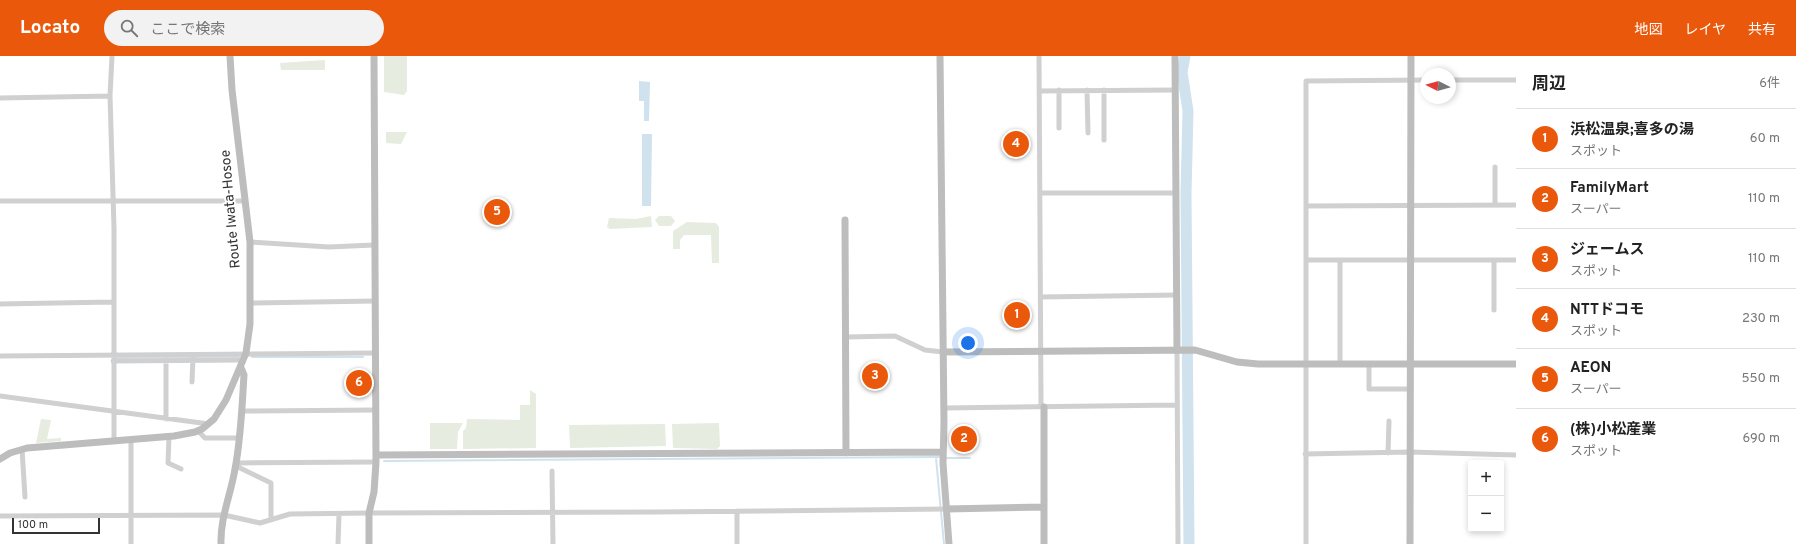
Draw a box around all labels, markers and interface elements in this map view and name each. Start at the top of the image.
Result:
search box [104,10,384,46]
text: Locato [20,16,80,40]
icon: search [118,17,140,39]
text: ここで検索 [150,21,225,40]
text: 地図 [1634,22,1662,39]
text: レイヤ [1684,22,1726,39]
text: 共有 [1748,22,1776,39]
north arrow [1420,68,1456,104]
text: 周辺 [1532,74,1566,96]
text: 6件 [1759,76,1780,92]
text: 浜松温泉;喜多の湯 [1570,121,1694,140]
pin: 4 [1003,129,1029,159]
text: 1 [1542,131,1548,147]
text: 60 m [1750,131,1780,147]
text: スポット [1570,144,1622,160]
street label: Route Iwata-Hosoe [217,149,245,269]
text: FamilyMart [1570,179,1649,198]
text: 2 [1541,191,1549,207]
text: 110 m [1748,191,1780,207]
pin: 5 [484,197,510,227]
text: スーパー [1570,202,1622,218]
text: ジェームス [1570,241,1645,260]
text: 3 [1541,251,1549,267]
text: 110 m [1748,251,1780,267]
text: スポット [1570,264,1622,280]
pin: 1 [1004,300,1030,330]
text: NTTドコモ [1570,301,1644,320]
text: 4 [1541,311,1549,327]
text: 230 m [1742,311,1780,327]
text: スポット [1570,324,1622,340]
your location [958,333,978,353]
text: AEON [1570,359,1611,378]
pin: 3 [862,361,888,391]
pin: 6 [346,368,372,398]
text: 5 [1541,371,1549,387]
text: 550 m [1741,371,1780,387]
text: スーパー [1570,382,1622,398]
text: (株)小松産業 [1570,421,1656,440]
pin: 2 [951,424,977,454]
text: 6 [1541,431,1549,447]
text: 690 m [1743,431,1780,447]
text: スポット [1570,444,1622,460]
map controls [1468,460,1504,532]
button: + [1468,460,1504,496]
button: − [1468,496,1504,532]
scale bar [12,516,100,535]
text: 100 m [18,518,48,532]

